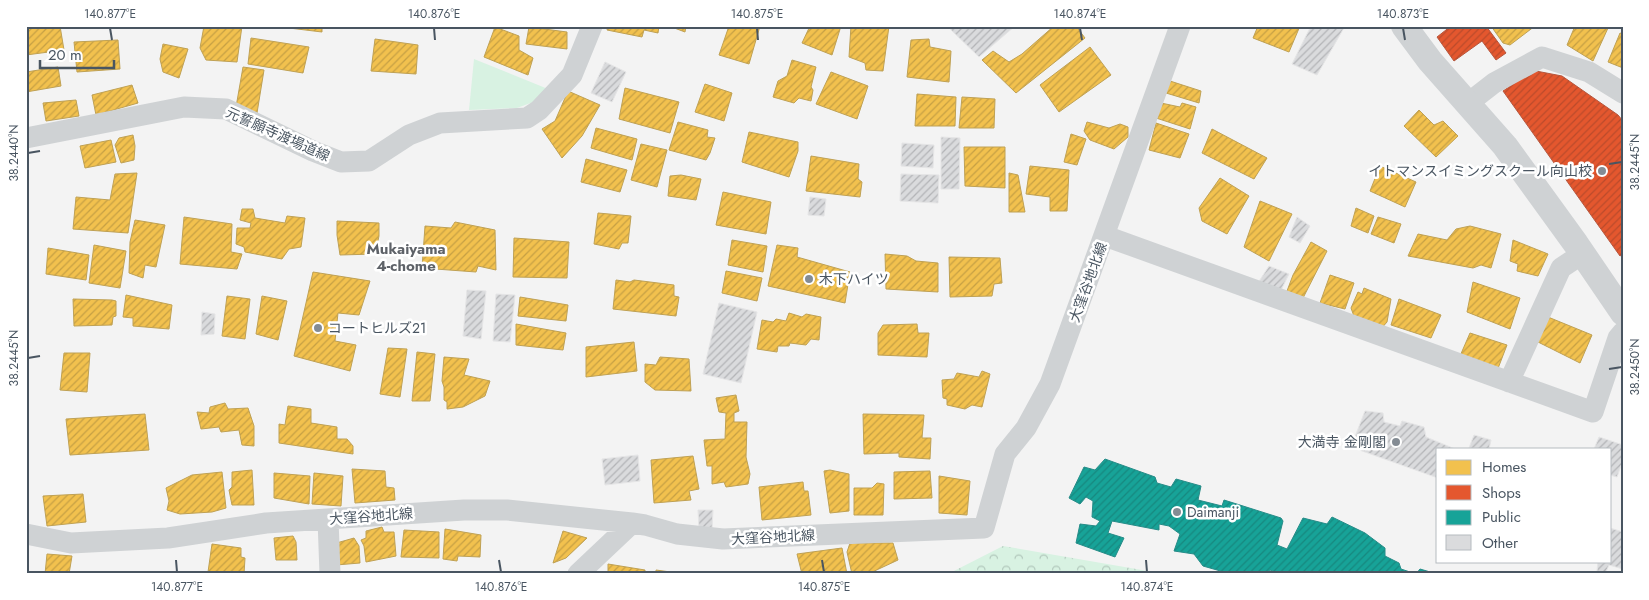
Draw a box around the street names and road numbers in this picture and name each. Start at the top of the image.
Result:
street label: 元誓願寺渡場道線 [223,102,333,166]
street label: 大窪谷地北線 [1064,239,1112,325]
street label: 大窪谷地北線 [328,503,414,529]
street label: 大窪谷地北線 [731,525,815,549]

